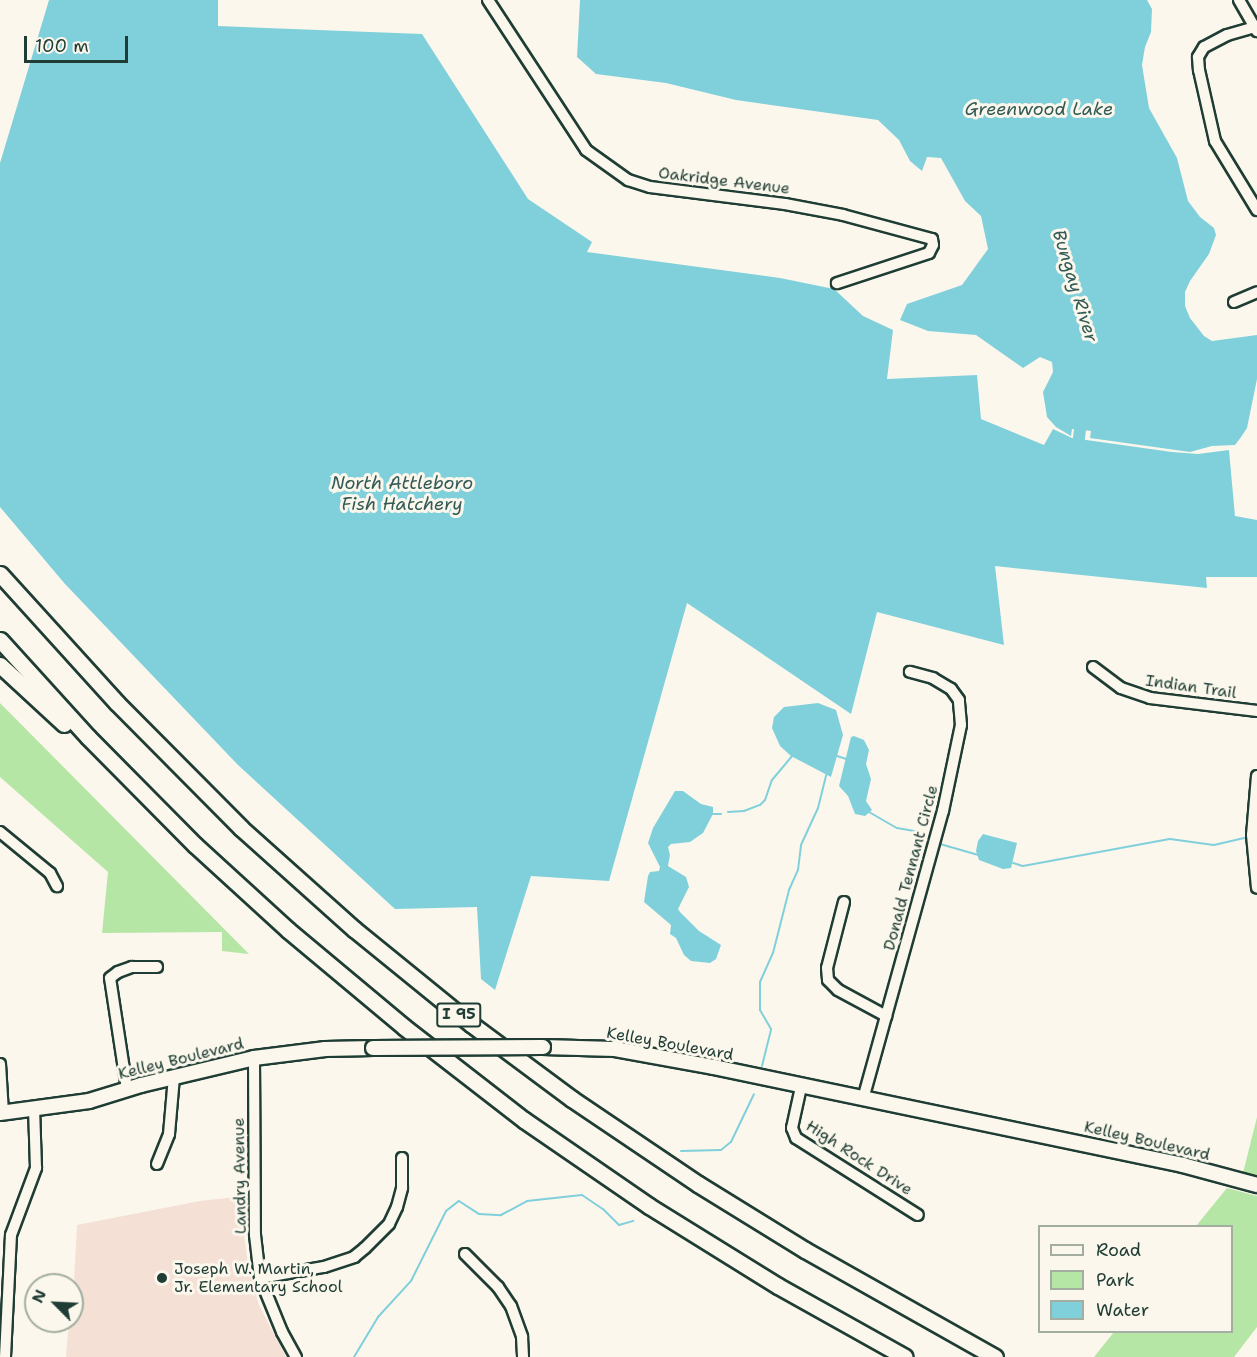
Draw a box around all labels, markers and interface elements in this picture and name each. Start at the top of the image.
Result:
scale bar [27,24,130,62]
text: 100 m [35,34,89,58]
water label: Greenwood Lake [965,98,1113,120]
street label: Oakridge Avenue [657,163,791,199]
water label: Bungay River [1048,227,1102,345]
water label: North Attleboro Fish Hatchery [331,473,473,516]
street label: Indian Trail [1144,671,1238,703]
street label: Donald Tennant Circle [880,783,942,953]
road number: I 95 [435,1003,483,1027]
street label: Kelley Boulevard [605,1023,735,1065]
street label: Kelley Boulevard [116,1034,246,1084]
street label: High Rock Drive [802,1116,916,1200]
street label: Kelley Boulevard [1082,1117,1212,1165]
street label: Landry Avenue [229,1118,251,1234]
legend [1038,1225,1233,1333]
text: Road [1096,1238,1141,1262]
place label: Joseph W. Martin, Jr. Elementary School [174,1259,342,1297]
text: Park [1096,1268,1135,1292]
marker: Joseph W. Martin, Jr. Elementary School [155,1271,169,1285]
north arrow [24,1273,84,1333]
text: N [27,1286,51,1306]
text: Water [1096,1298,1149,1322]

